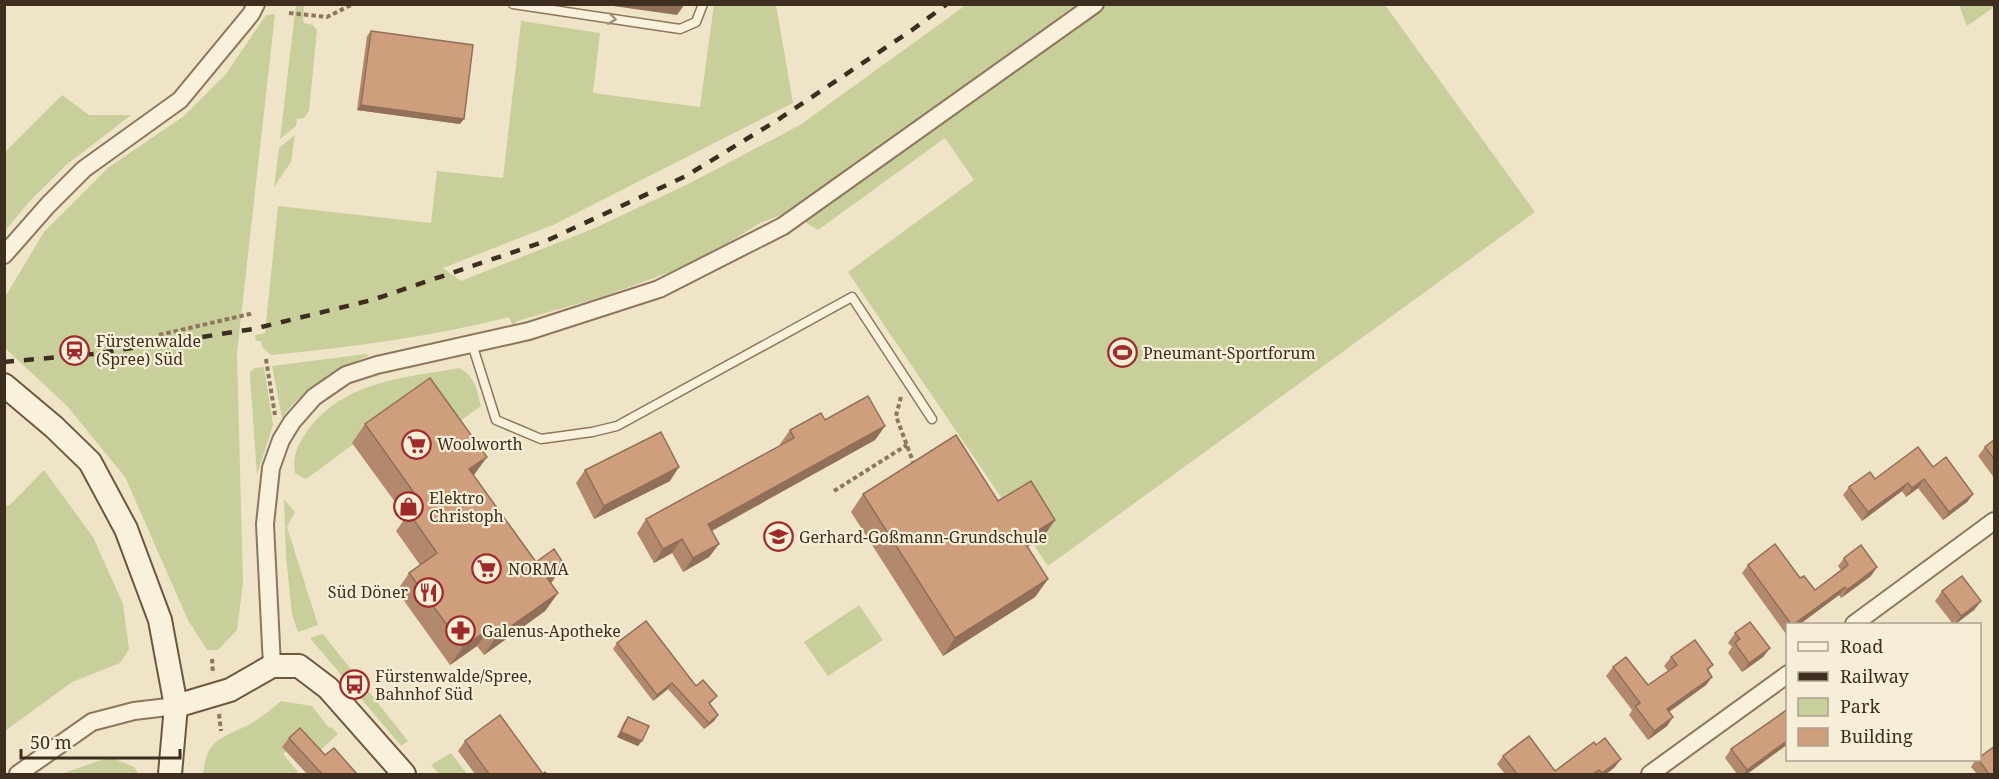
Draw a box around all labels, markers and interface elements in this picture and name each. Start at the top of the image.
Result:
one-way arrow [607,13,617,25]
place label: Fürstenwalde (Spree) Süd [96,330,201,370]
station icon: Fürstenwalde (Spree) Süd [59,334,91,366]
sports icon: Pneumant-Sportforum [1106,337,1138,369]
place label: Pneumant-Sportforum [1143,342,1316,364]
supermarket icon: Woolworth [400,428,432,460]
place label: Woolworth [437,433,523,455]
place label: Elektro Christoph [429,487,504,527]
shop icon: Elektro Christoph [392,491,424,523]
school or university icon: Gerhard-Goßmann-Grundschule [762,521,794,553]
place label: Gerhard-Goßmann-Grundschule [799,526,1047,548]
supermarket icon: NORMA [471,553,503,585]
place label: NORMA [508,558,570,580]
restaurant icon: Süd Döner [413,576,445,608]
place label: Süd Döner [328,581,408,603]
pharmacy icon: Galenus-Apotheke [445,615,477,647]
place label: Galenus-Apotheke [482,620,621,642]
legend [1786,623,1981,761]
text: Road [1840,634,1883,658]
text: Railway [1840,664,1910,688]
place label: Fürstenwalde/Spree, Bahnhof Süd [375,665,532,705]
bus stop icon: Fürstenwalde/Spree, Bahnhof Süd [338,669,370,701]
text: Park [1840,694,1880,718]
scale bar [21,722,180,760]
text: Building [1840,724,1913,748]
text: 50 m [30,730,72,754]

